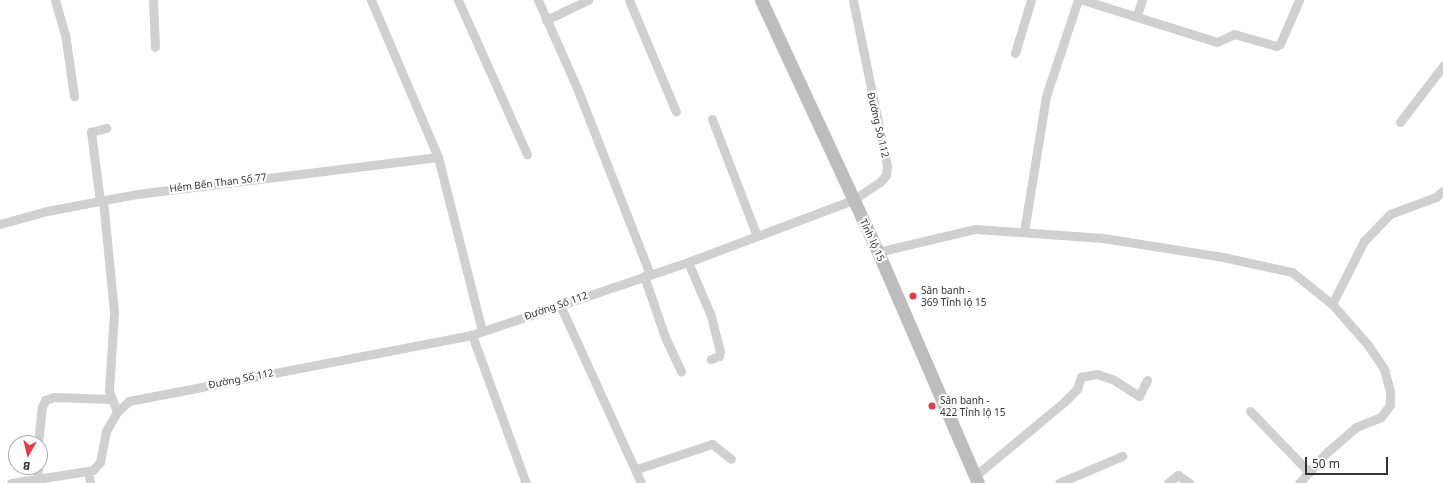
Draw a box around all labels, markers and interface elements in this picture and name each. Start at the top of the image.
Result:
street label: Đường Số 112 [865,91,891,159]
street label: Hẻm Bến Than Số 77 [169,171,267,195]
street label: Tỉnh lộ 15 [857,217,887,263]
place label: Sân banh - 369 Tỉnh lộ 15 [921,284,987,308]
street label: Đường Số 112 [523,290,589,322]
marker: Sân banh - 369 Tỉnh lộ 15 [908,291,918,301]
street label: Đường Số 112 [207,367,275,391]
place label: Sân banh - 422 Tỉnh lộ 15 [940,394,1006,418]
marker: Sân banh - 422 Tỉnh lộ 15 [927,401,937,411]
north arrow [8,435,48,475]
scale bar [1307,449,1390,475]
text: 50 m [1312,455,1340,472]
text: B [22,458,31,474]

